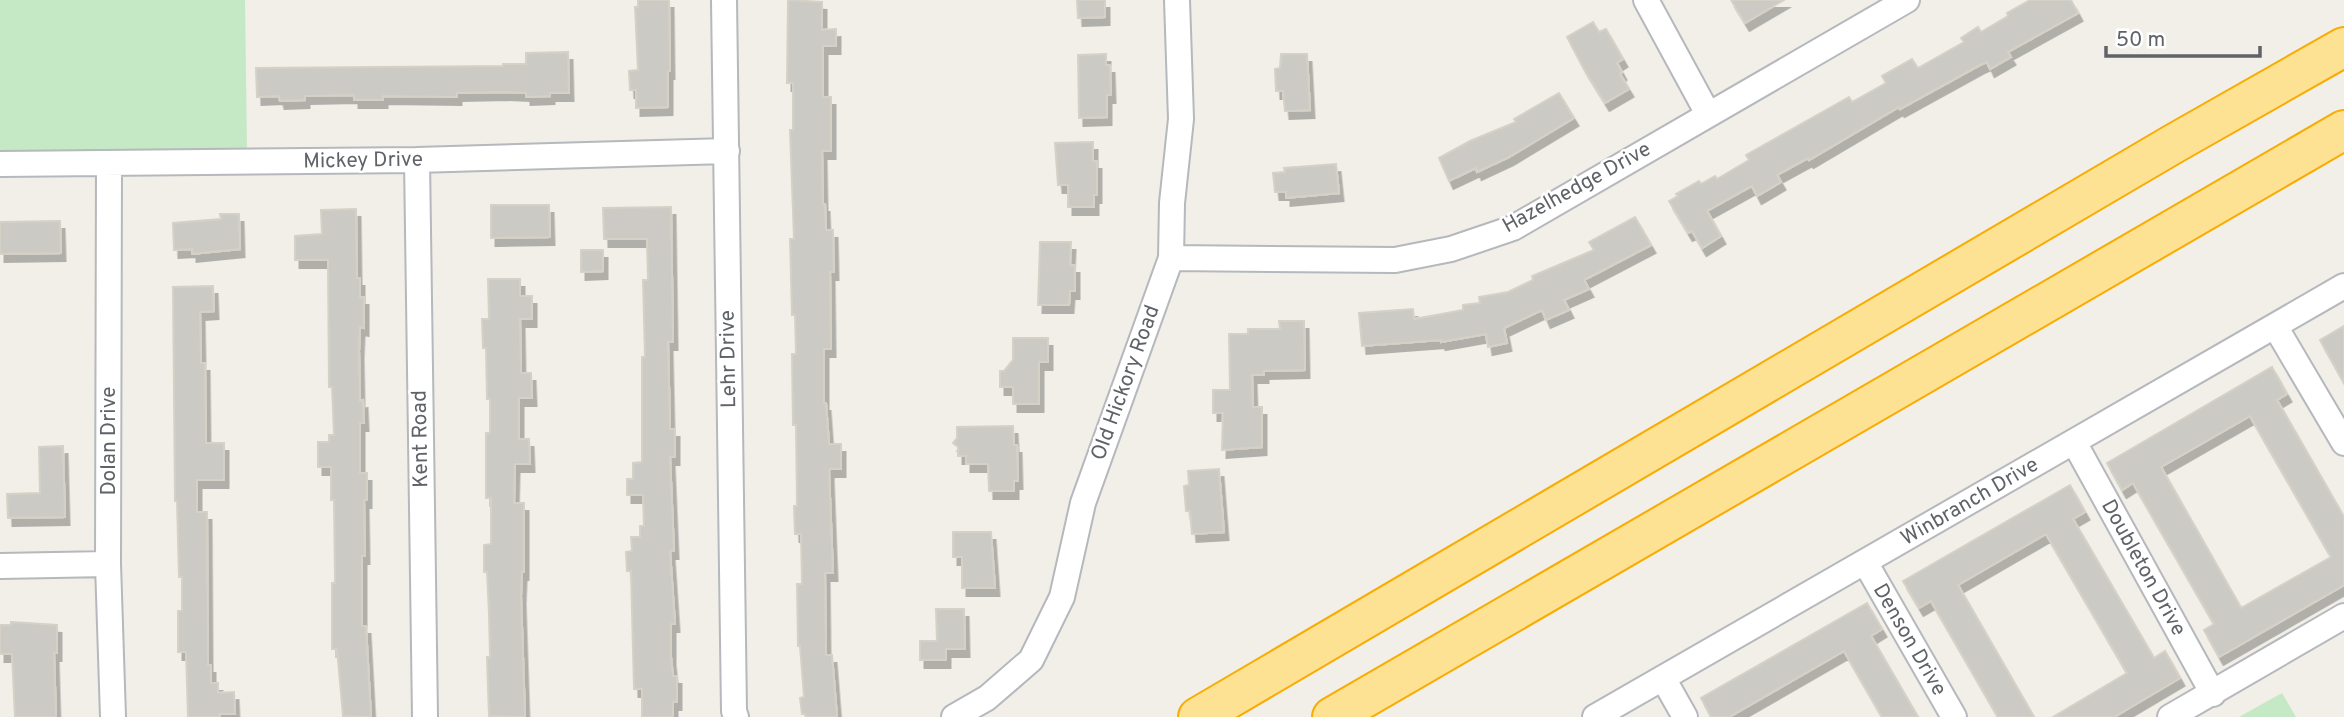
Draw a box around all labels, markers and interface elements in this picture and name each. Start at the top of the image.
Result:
scale bar [2106,14,2260,58]
text: 50 m [2116,27,2165,54]
street label: Hazelhedge Drive [1498,136,1656,240]
street label: Mickey Drive [303,146,423,176]
street label: Old Hickory Road [1085,302,1167,464]
street label: Lehr Drive [715,310,743,408]
street label: Dolan Drive [96,386,123,496]
street label: Kent Road [407,390,435,488]
street label: Winbranch Drive [1896,452,2044,552]
street label: Doubleton Drive [2094,495,2192,641]
street label: Denson Drive [1866,579,1952,701]

